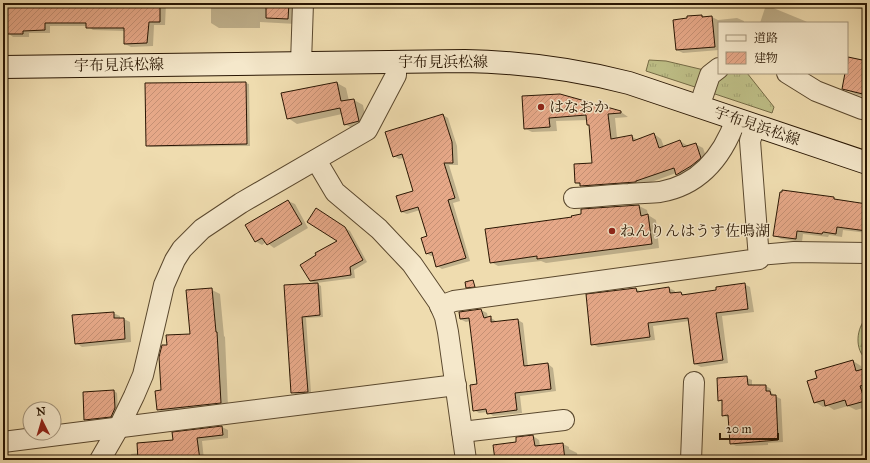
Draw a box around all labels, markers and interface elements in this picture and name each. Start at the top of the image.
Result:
legend [718,22,848,74]
text: 道路 [754,31,778,45]
text: 建物 [754,51,778,65]
street label: 宇布見浜松線 [398,53,488,71]
street label: 宇布見浜松線 [74,55,164,75]
place label: はなおか [549,98,609,116]
marker: はなおか [536,102,546,112]
street label: 宇布見浜松線 [712,103,802,149]
place label: ねんりんはうす佐鳴湖 [620,222,770,240]
marker: ねんりんはうす佐鳴湖 [607,226,617,236]
north arrow [22,401,62,441]
text: N [36,405,47,418]
scale bar [720,415,778,441]
text: 20 m [726,422,752,436]

